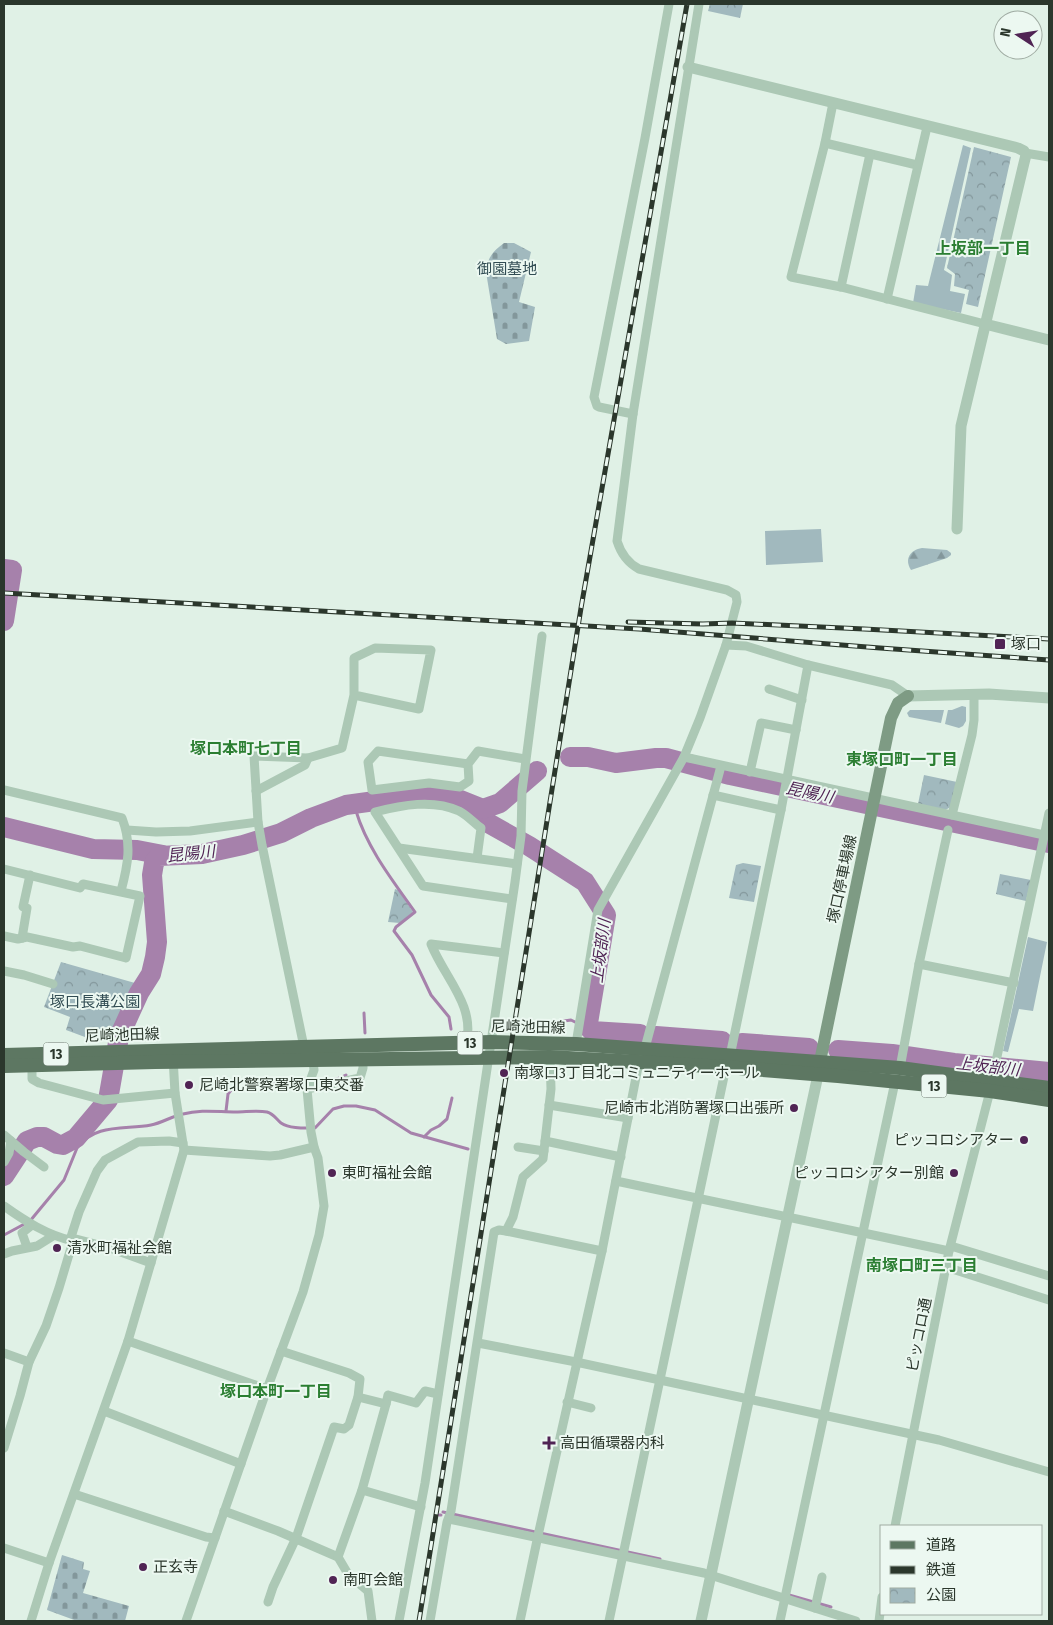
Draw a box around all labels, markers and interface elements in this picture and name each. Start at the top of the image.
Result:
north arrow [993,10,1043,60]
text: N [997,27,1015,38]
district label: 上坂部一丁目 [935,239,1031,258]
park label: 御園墓地 [477,260,537,278]
place label: 塚口 [1011,635,1041,653]
marker: 塚口 [993,637,1007,651]
district label: 塚口本町七丁目 [190,739,302,758]
district label: 東塚口町一丁目 [846,750,958,769]
water label: 昆陽川 [784,778,837,807]
street label: 塚口停車場線 [824,833,860,925]
water label: 昆陽川 [166,841,218,865]
water label: 上坂部川 [587,916,614,984]
park label: 塚口長溝公園 [50,993,140,1011]
street label: 尼崎池田線 [490,1017,566,1037]
street label: 尼崎池田線 [84,1025,160,1045]
road number: 13 [458,1032,482,1054]
road number: 13 [44,1042,68,1066]
water label: 上坂部川 [955,1054,1023,1079]
place label: 南塚口3丁目北コミュニティーホール [514,1064,760,1082]
marker: 南塚口3丁目北コミュニティーホール [498,1067,510,1079]
road number: 13 [922,1074,946,1098]
place label: 尼崎北警察署塚口東交番 [199,1076,364,1094]
marker: 尼崎北警察署塚口東交番 [183,1079,195,1091]
place label: 尼崎市北消防署塚口出張所 [604,1099,784,1117]
marker: 尼崎市北消防署塚口出張所 [788,1102,800,1114]
place label: ピッコロシアター [894,1131,1014,1149]
marker: ピッコロシアター [1018,1134,1030,1146]
place label: 東町福祉会館 [342,1164,432,1182]
place label: ピッコロシアター別館 [794,1164,944,1182]
marker: 東町福祉会館 [326,1167,338,1179]
marker: ピッコロシアター別館 [948,1167,960,1179]
place label: 清水町福祉会館 [67,1239,172,1257]
marker: 清水町福祉会館 [51,1242,63,1254]
district label: 南塚口町三丁目 [866,1256,978,1275]
street label: ピッコロ通 [903,1296,935,1374]
district label: 塚口本町一丁目 [220,1382,332,1401]
place label: 高田循環器内科 [560,1434,665,1452]
marker: 高田循環器内科 [542,1436,556,1450]
legend [880,1525,1043,1615]
text: 道路 [926,1536,956,1554]
place label: 正玄寺 [153,1558,198,1576]
marker: 正玄寺 [137,1561,149,1573]
text: 鉄道 [926,1561,956,1579]
place label: 南町会館 [343,1571,403,1589]
marker: 南町会館 [327,1574,339,1586]
text: 公園 [926,1586,956,1604]

